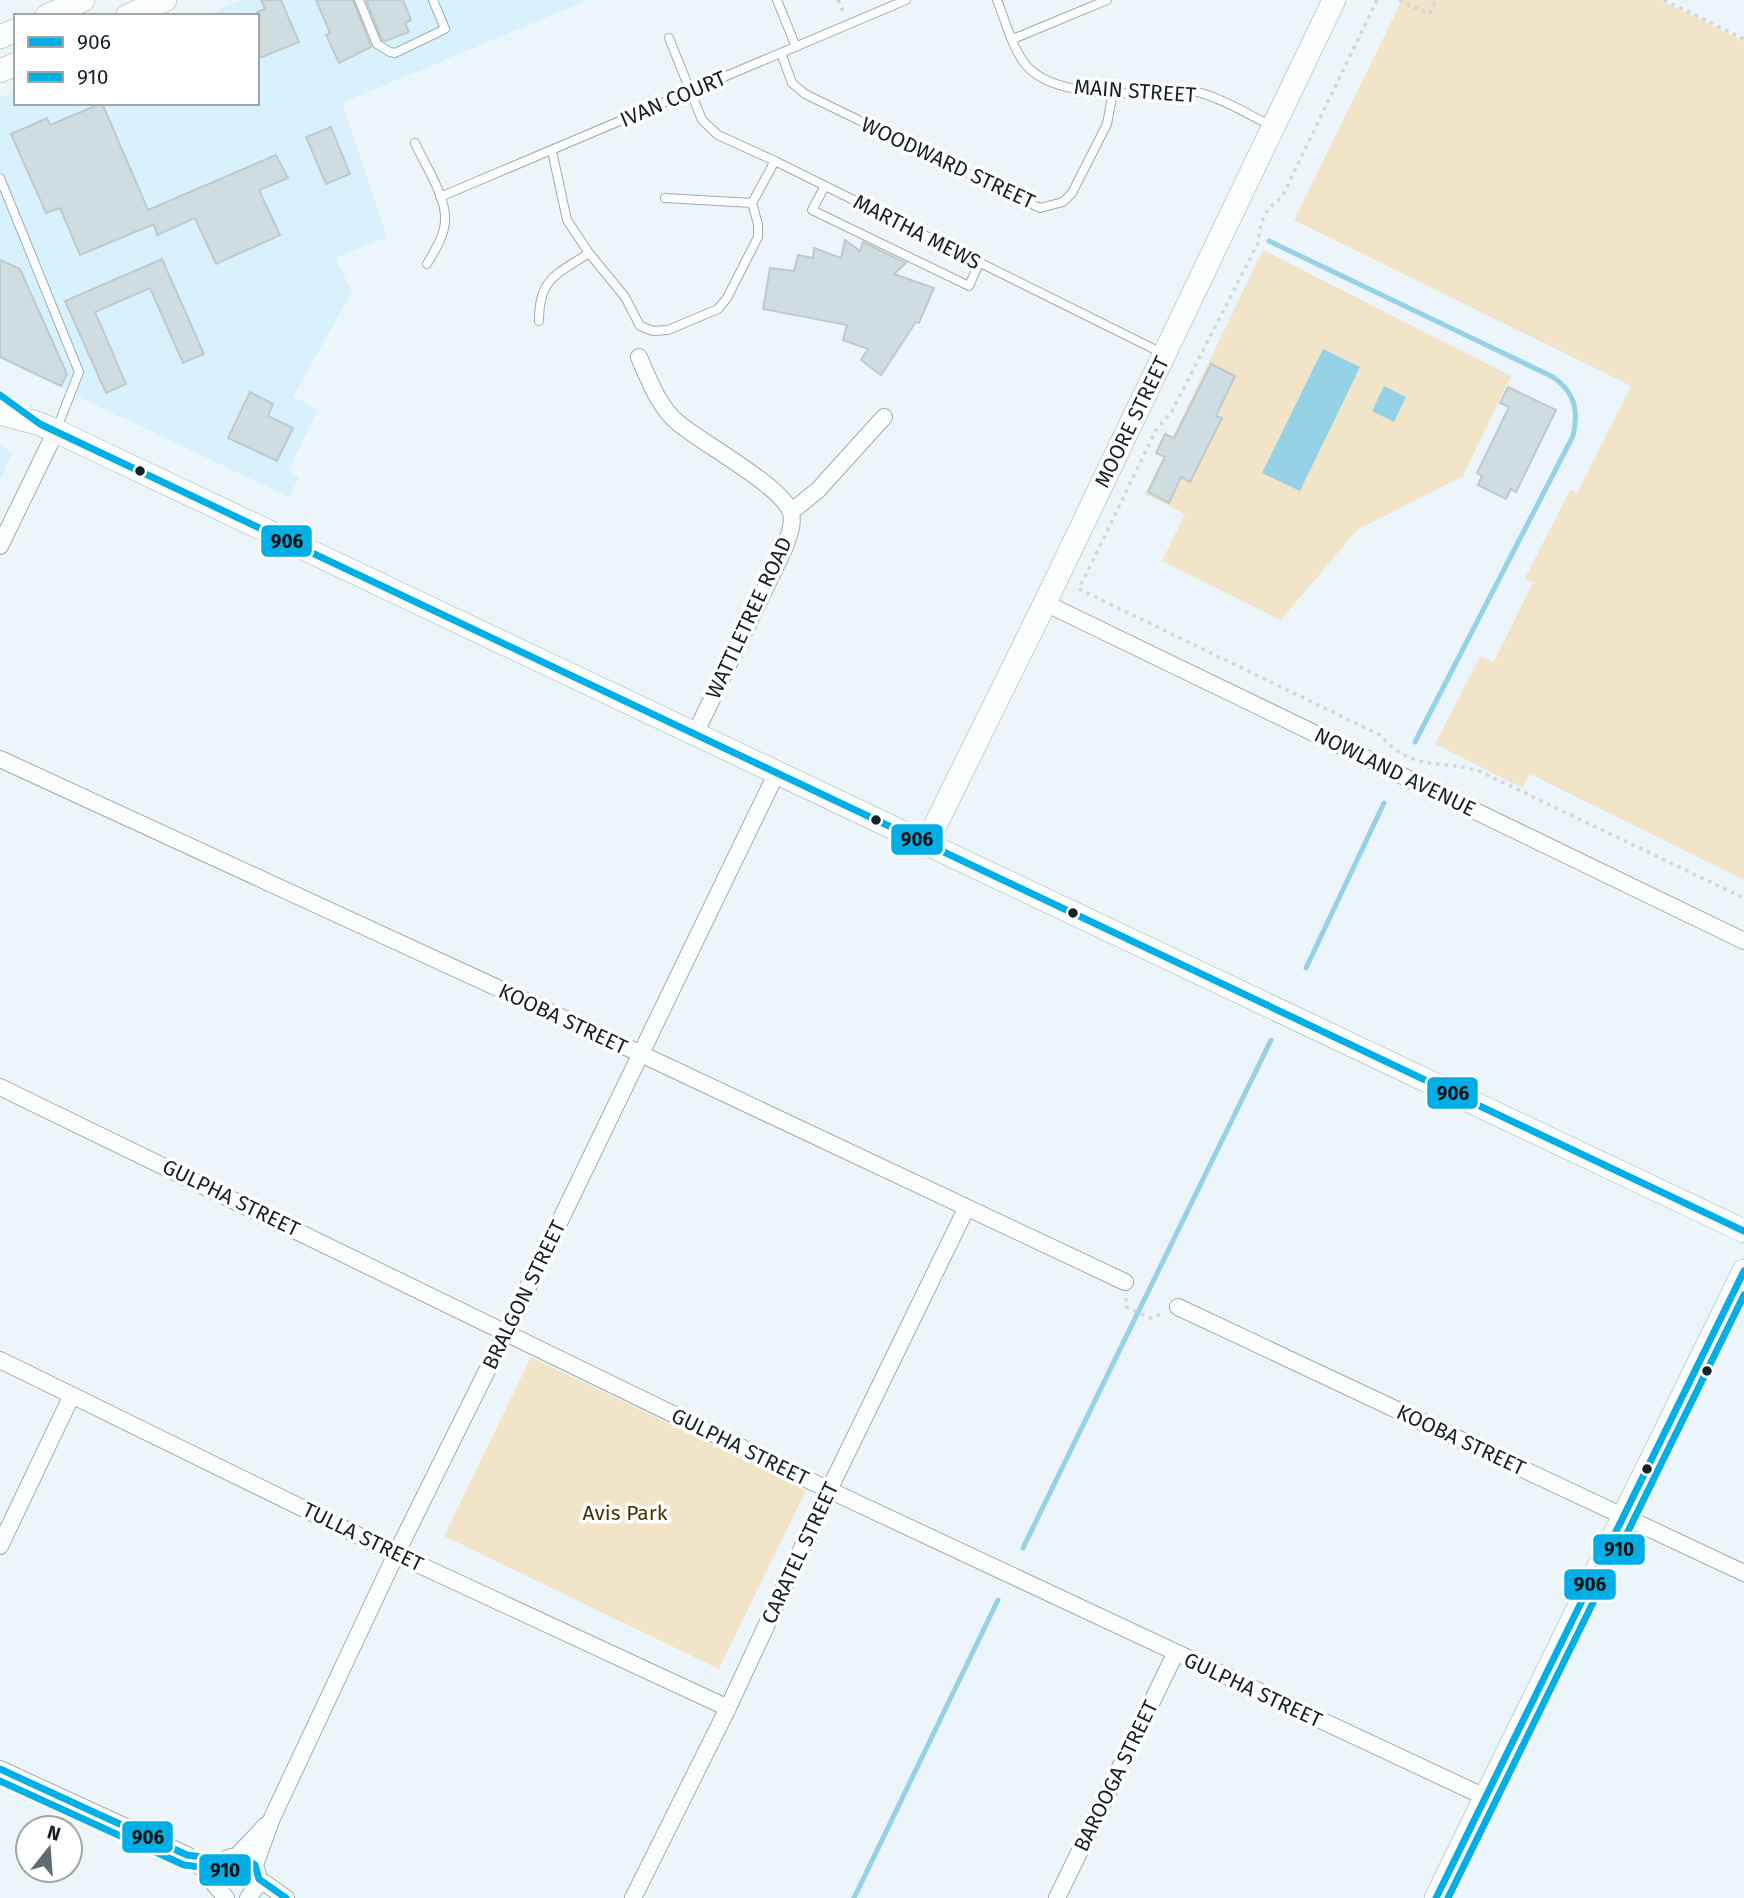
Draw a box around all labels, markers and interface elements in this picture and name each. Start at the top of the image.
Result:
legend [14,14,259,105]
text: 906 [77,29,111,55]
text: 910 [77,64,108,90]
street label: IVAN COURT [616,65,730,133]
street label: MAIN STREET [1073,74,1197,108]
street label: WOODWARD STREET [857,111,1039,215]
street label: MARTHA MEWS [849,189,985,275]
street label: MOORE STREET [1089,352,1175,492]
unlabelled marker [133,464,147,478]
line badge: 906 [260,524,313,558]
text: 906 [271,530,304,553]
street label: WATTLETREE ROAD [700,533,798,703]
street label: NOWLAND AVENUE [1310,722,1480,822]
unlabelled marker [869,813,883,827]
line badge: 906 [890,823,944,856]
text: 906 [901,828,934,851]
unlabelled marker [1066,906,1080,920]
street label: KOOBA STREET [494,978,632,1060]
line badge: 906 [1426,1076,1479,1110]
text: 906 [1437,1082,1470,1105]
street label: GULPHA STREET [158,1154,304,1243]
street label: BRALGON STREET [477,1216,571,1374]
unlabelled marker [1700,1364,1714,1378]
street label: KOOBA STREET [1392,1399,1530,1481]
street label: GULPHA STREET [667,1403,813,1492]
unlabelled marker [1640,1462,1654,1476]
street label: CARATEL STREET [756,1478,844,1628]
street label: TULLA STREET [298,1497,428,1577]
park label: Avis Park [583,1500,668,1526]
line badge: 910 [1592,1533,1646,1566]
text: 910 [1604,1538,1634,1561]
line badge: 906 [1563,1568,1617,1601]
text: 906 [1574,1573,1607,1596]
street label: GULPHA STREET [1180,1647,1326,1733]
street label: BAROOGA STREET [1068,1696,1164,1856]
north arrow [14,1814,84,1884]
text: N [44,1820,63,1846]
line badge: 906 [121,1820,174,1854]
text: 906 [132,1826,165,1849]
line badge: 910 [198,1853,252,1887]
text: 910 [210,1859,240,1882]

